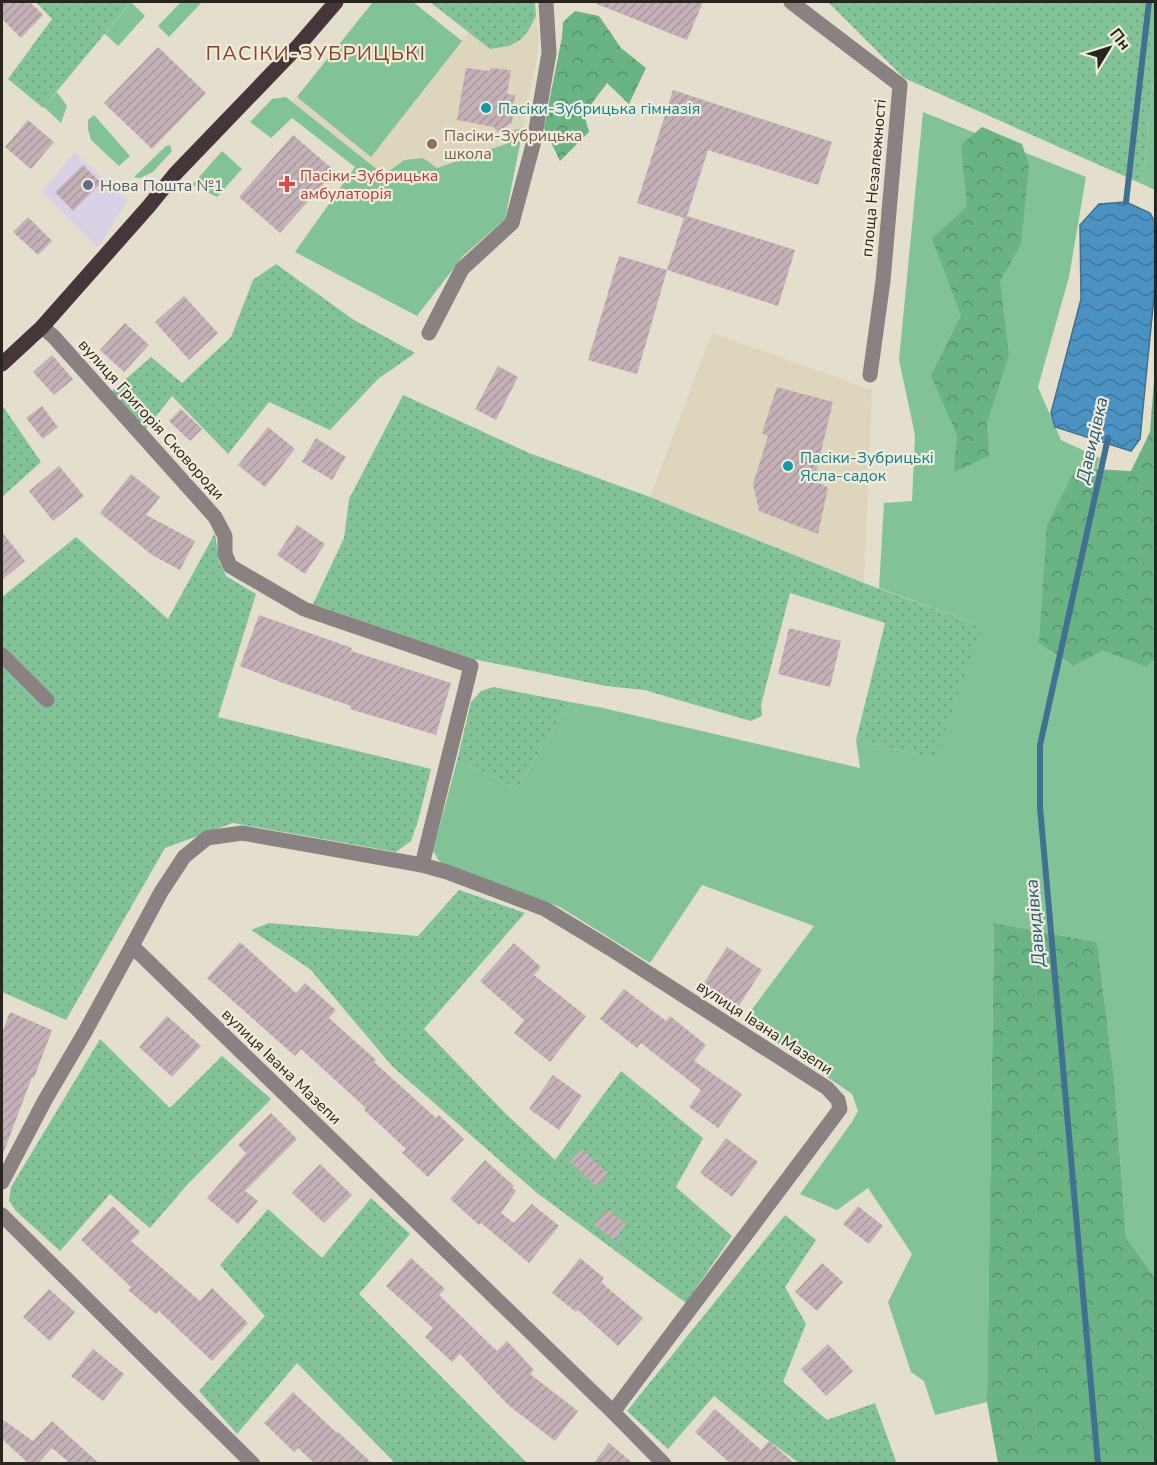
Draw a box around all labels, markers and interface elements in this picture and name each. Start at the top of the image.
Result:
north arrow [1079,18,1139,78]
text: Пн [1105,24,1135,55]
district label: ПАСІКИ-ЗУБРИЦЬКІ [206,40,426,67]
place label: Пасіки-Зубрицька гімназія [498,98,700,120]
street label: площа Незалежності [856,98,892,258]
marker: Пасіки-Зубрицька гімназія [479,101,493,115]
place label: Пасіки-Зубрицька школа [444,125,582,165]
marker: Пасіки-Зубрицька школа [425,137,439,151]
place label: Пасіки-Зубрицька амбулаторія [300,165,438,205]
place label: Нова Пошта №1 [100,175,223,197]
marker: Пасіки-Зубрицька амбулаторія [278,175,296,193]
marker: Нова Пошта №1 [81,178,95,192]
street label: вулиця Григорія Сковороди [73,335,229,505]
water label: Давидівка [1070,394,1114,487]
place label: Пасіки-Зубрицькі Ясла-садок [800,447,934,487]
marker: Пасіки-Зубрицькі Ясла-садок [781,459,795,473]
water label: Давидівка [1019,878,1051,969]
street label: вулиця Івана Мазепи [692,975,837,1080]
street label: вулиця Івана Мазепи [217,1004,346,1130]

